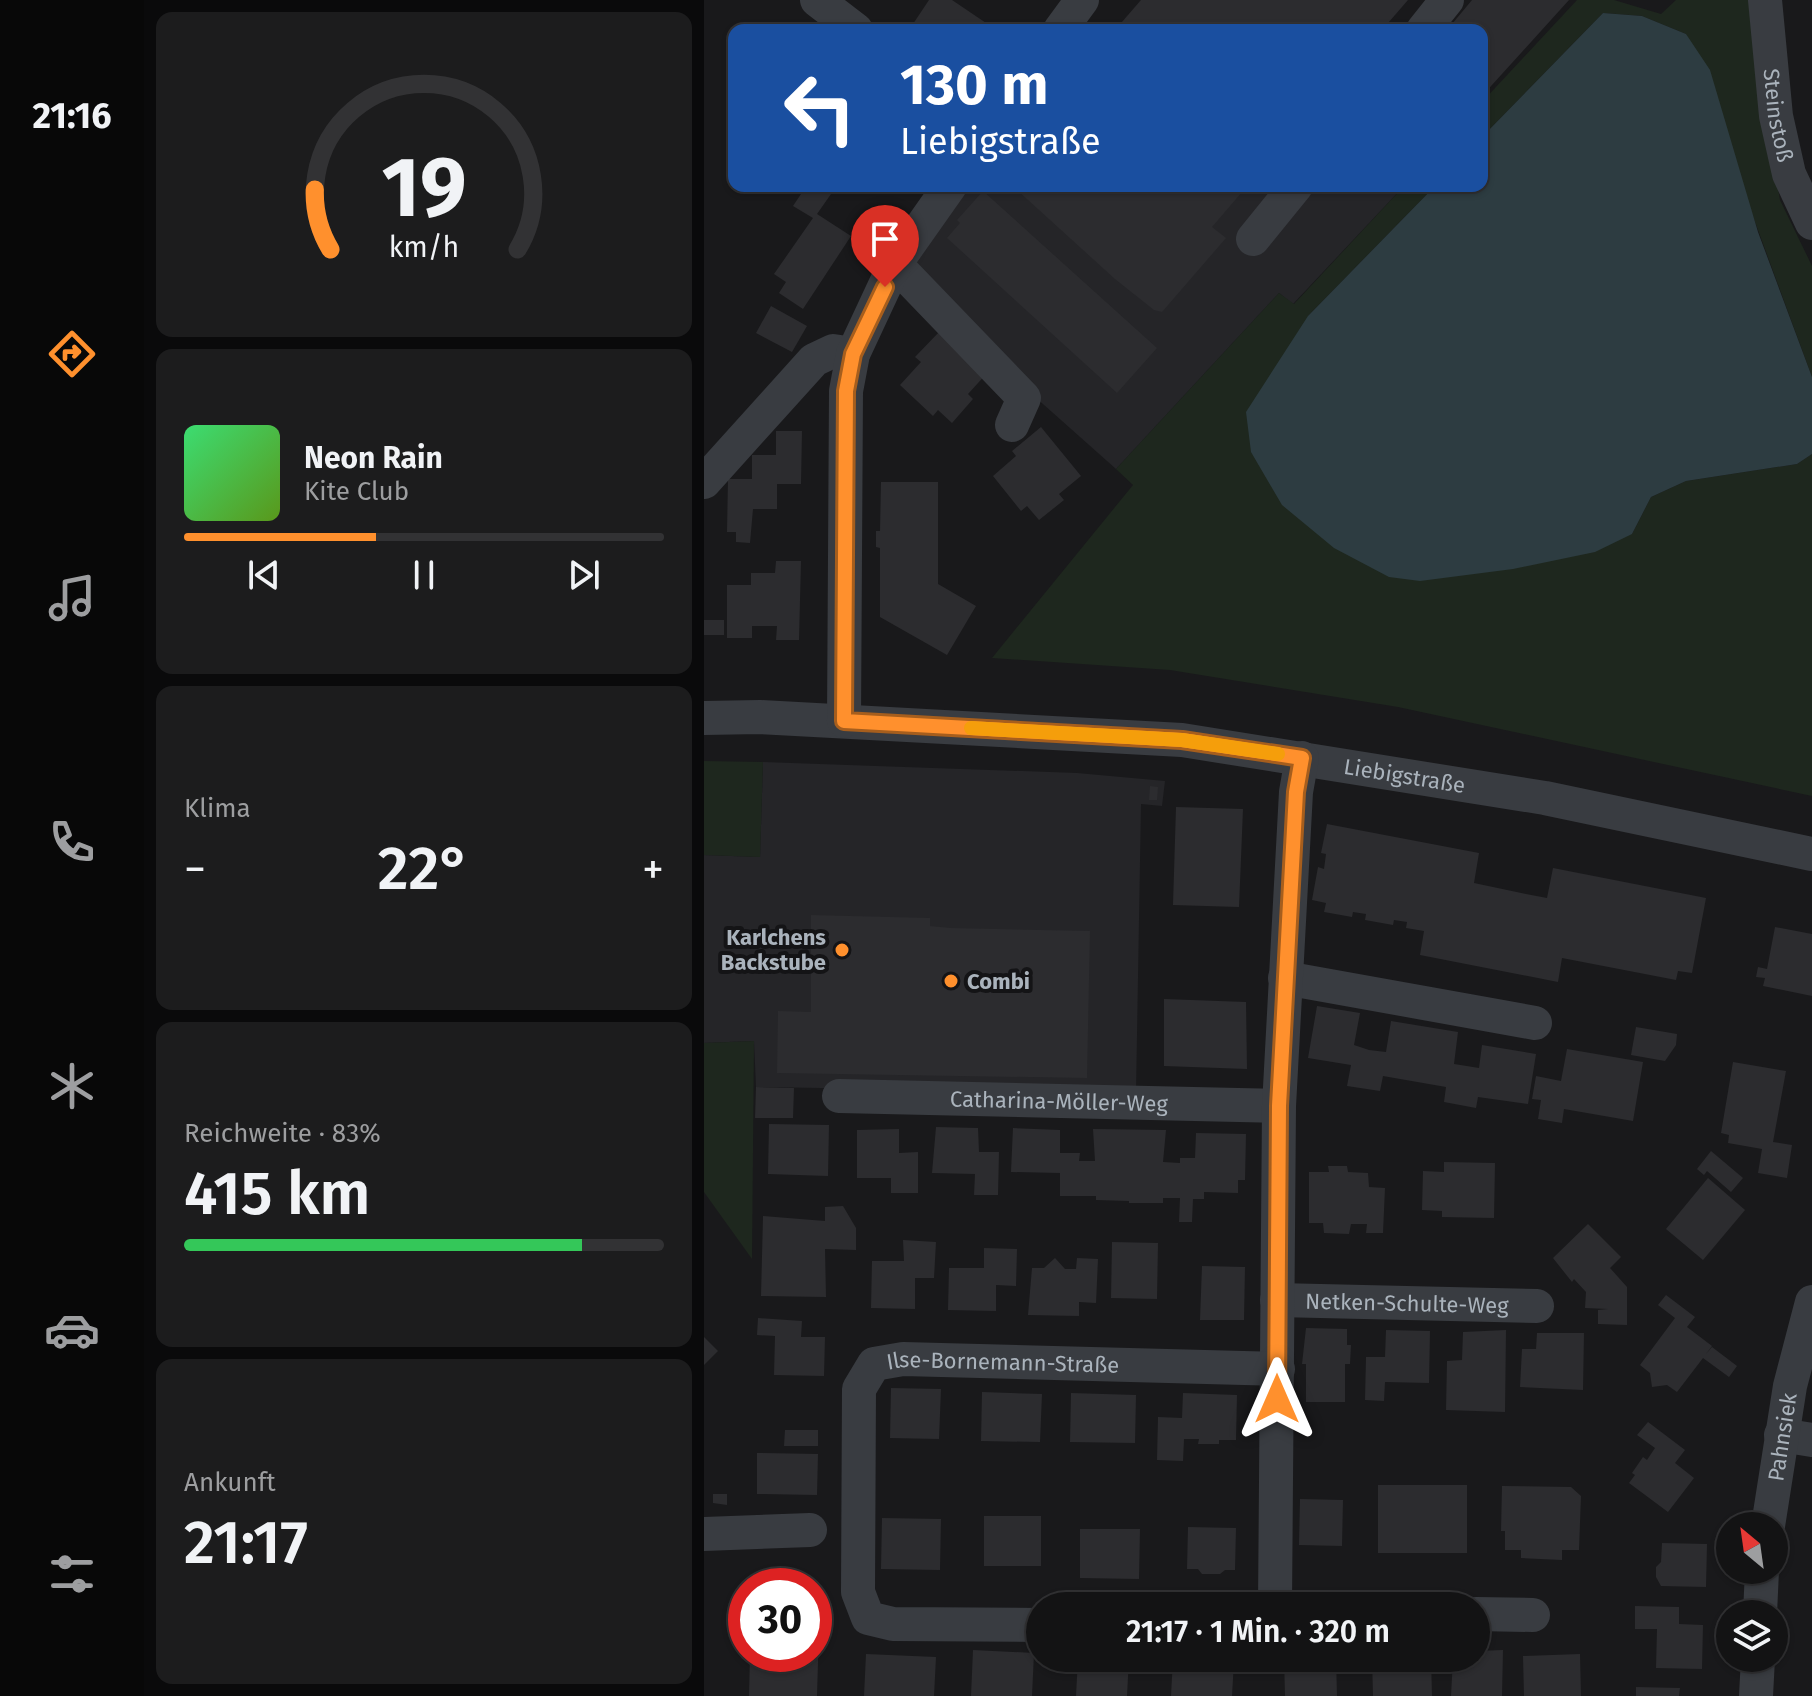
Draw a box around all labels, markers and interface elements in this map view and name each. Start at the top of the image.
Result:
text: 130 m [900,52,1048,119]
icon: left [768,56,872,160]
street label: Steinstoß [1758,67,1799,165]
text: 21:16 [33,94,111,138]
text: Liebigstraße [900,120,1101,164]
text: 19 [381,138,467,238]
pin [851,205,919,287]
icon: arrive [863,217,907,261]
text: km/h [389,231,459,266]
icon: directions [44,326,100,382]
text: Neon Rain [304,440,443,476]
text: Kite Club [304,476,409,507]
icon: previous [242,553,286,597]
icon: pause [402,553,446,597]
icon: next [562,553,606,597]
icon: music [44,570,100,626]
street label: Liebigstraße [1342,753,1467,799]
text: Klima [184,793,251,824]
icon: phone [44,814,100,870]
text: 22° [378,833,470,905]
text: − [184,843,206,896]
text: + [642,843,664,896]
place label: Karlchens Backstube [721,924,826,976]
marker: Karlchens Backstube [833,941,851,959]
place label: Combi [967,968,1030,995]
marker: Combi [942,972,960,990]
icon: climate [44,1058,100,1114]
street label: Catharina-Möller-Weg [950,1085,1169,1117]
text: Reichweite · 83% [184,1118,381,1149]
text: 415 km [184,1158,370,1230]
street label: Netken-Schulte-Weg [1305,1287,1510,1319]
icon: car [44,1302,100,1358]
street label: Ilse-Bornemann-Straße [884,1345,1120,1378]
position arrow [1235,1357,1319,1441]
street label: Pahnsiek [1762,1390,1802,1483]
text: Ankunft [184,1467,276,1498]
text: 21:17 [184,1507,308,1579]
north arrow [1716,1512,1788,1584]
map controls [1716,1512,1788,1672]
icon: filters [44,1546,100,1602]
speed limit sign: 30 [728,1568,832,1672]
button: layers [1716,1600,1788,1672]
text: 21:17 · 1 Min. · 320 m [1126,1614,1390,1650]

